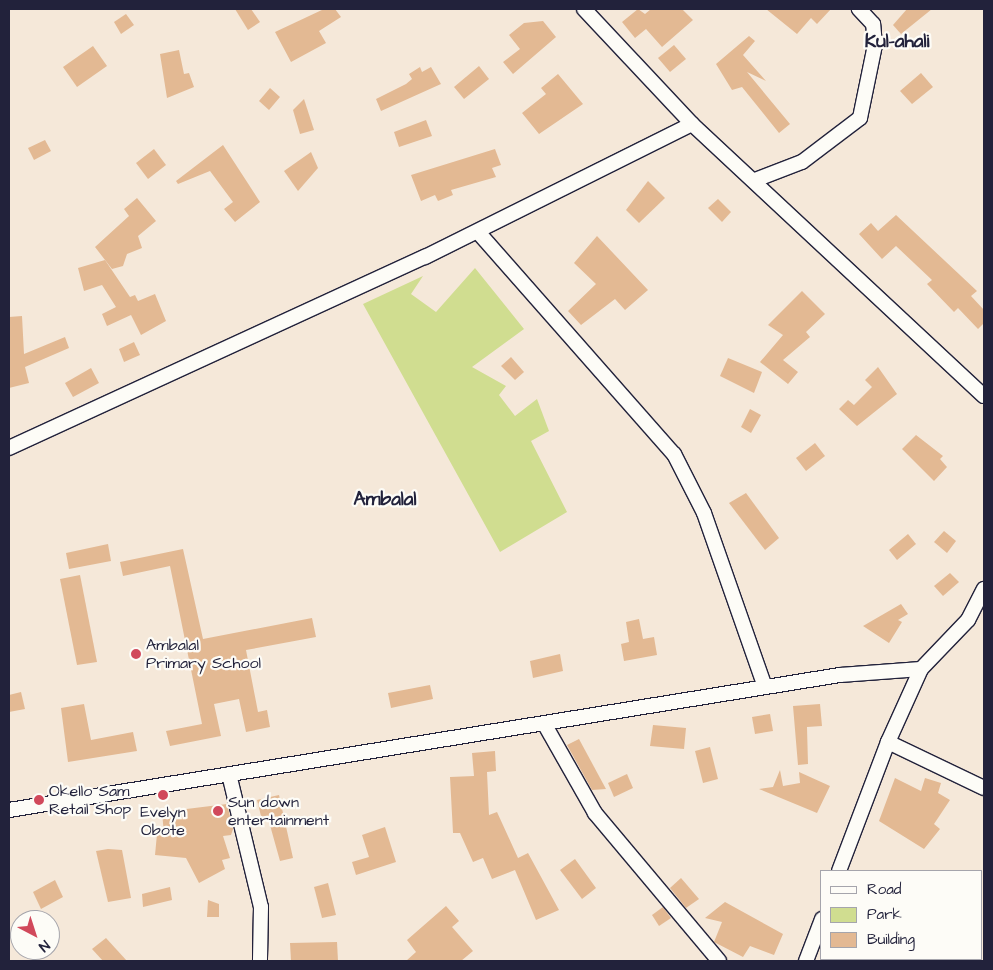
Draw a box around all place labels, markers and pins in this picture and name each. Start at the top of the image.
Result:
place label: Ambalal Primary School [146,635,261,673]
marker: Ambalal Primary School [130,648,142,660]
place label: Okello Sam Retail Shop [49,781,131,819]
marker: Evelyn Obote [157,789,169,801]
place label: Sun down entertainment [228,792,329,830]
marker: Okello Sam Retail Shop [33,794,45,806]
place label: Evelyn Obote [140,802,186,840]
marker: Sun down entertainment [212,805,224,817]

